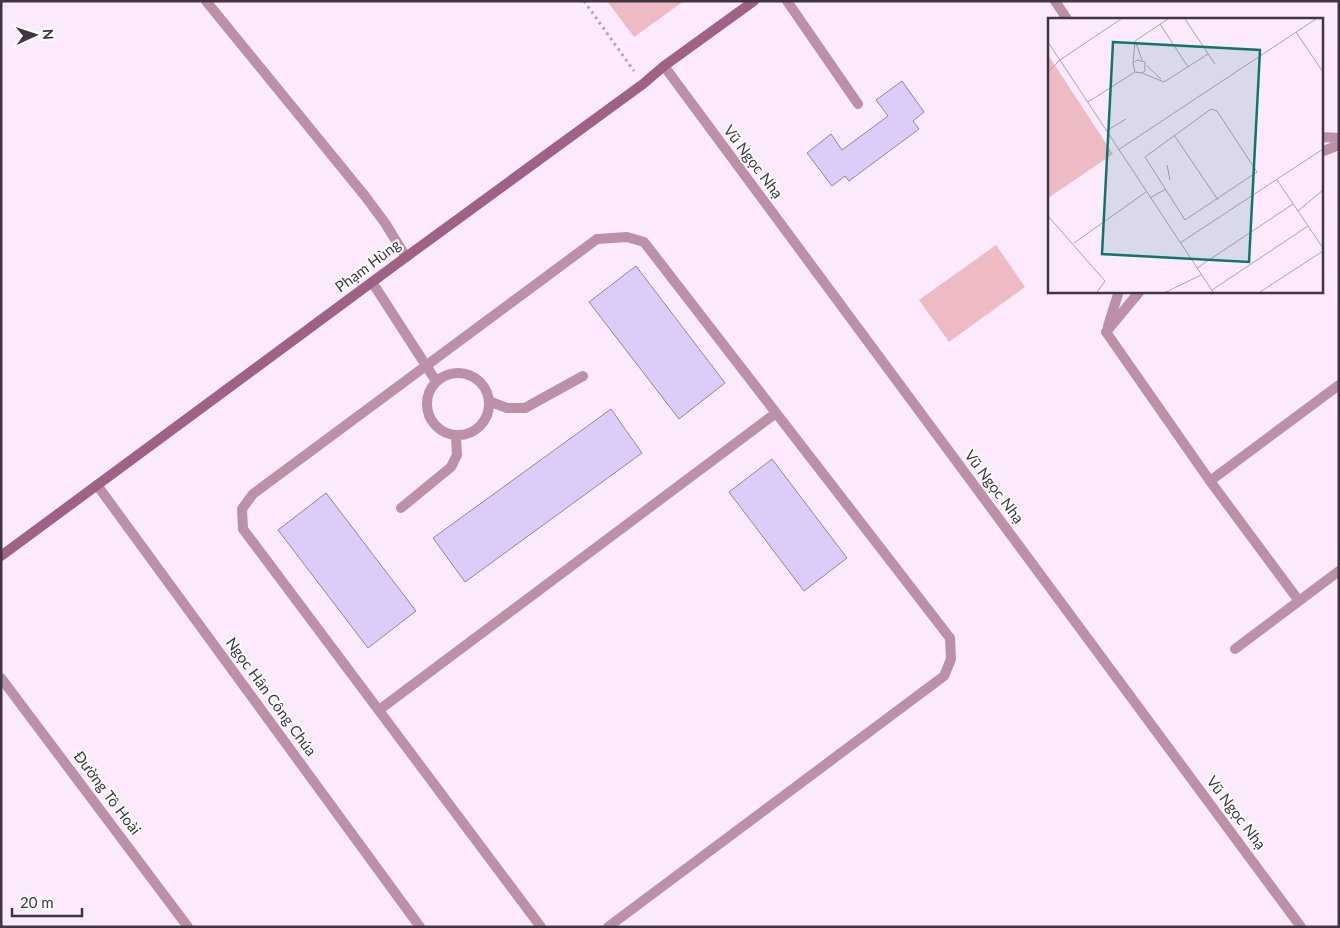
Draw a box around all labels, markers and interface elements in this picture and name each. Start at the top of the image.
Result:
north arrow [10,10,60,60]
inset map [1048,18,1322,292]
text: N [40,28,57,40]
street label: Vũ Ngọc Nhạ [720,121,787,202]
street label: Phạm Hùng [331,235,404,296]
street label: Vũ Ngọc Nhạ [961,446,1028,527]
street label: Ngọc Hân Công Chúa [223,634,321,759]
street label: Đường Tô Hoài [71,747,145,838]
street label: Vũ Ngọc Nhạ [1203,772,1270,853]
scale bar [12,886,82,918]
text: 20 m [20,893,54,911]

